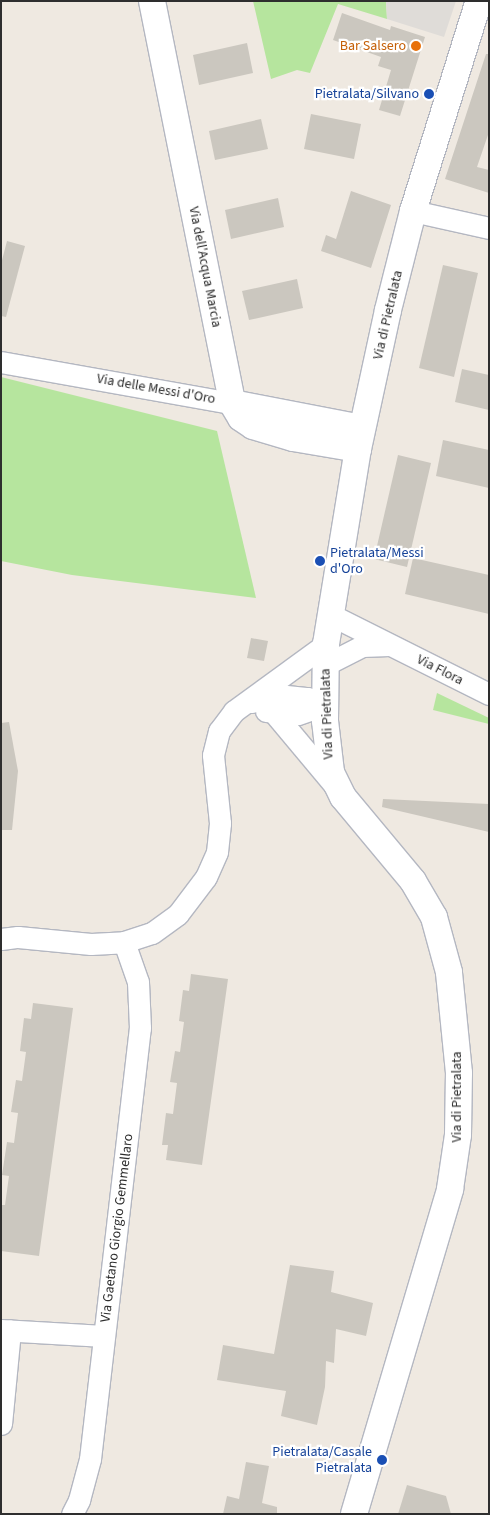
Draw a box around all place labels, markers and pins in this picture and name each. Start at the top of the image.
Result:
place label: Bar Salsero [340,38,406,54]
marker: Bar Salsero [410,40,422,52]
place label: Pietralata/Silvano [315,86,419,102]
marker: Pietralata/Silvano [423,88,435,100]
place label: Pietralata/Messi d'Oro [330,545,424,578]
marker: Pietralata/Messi d'Oro [314,555,326,567]
place label: Pietralata/Casale Pietralata [272,1444,372,1476]
marker: Pietralata/Casale Pietralata [376,1454,388,1466]

